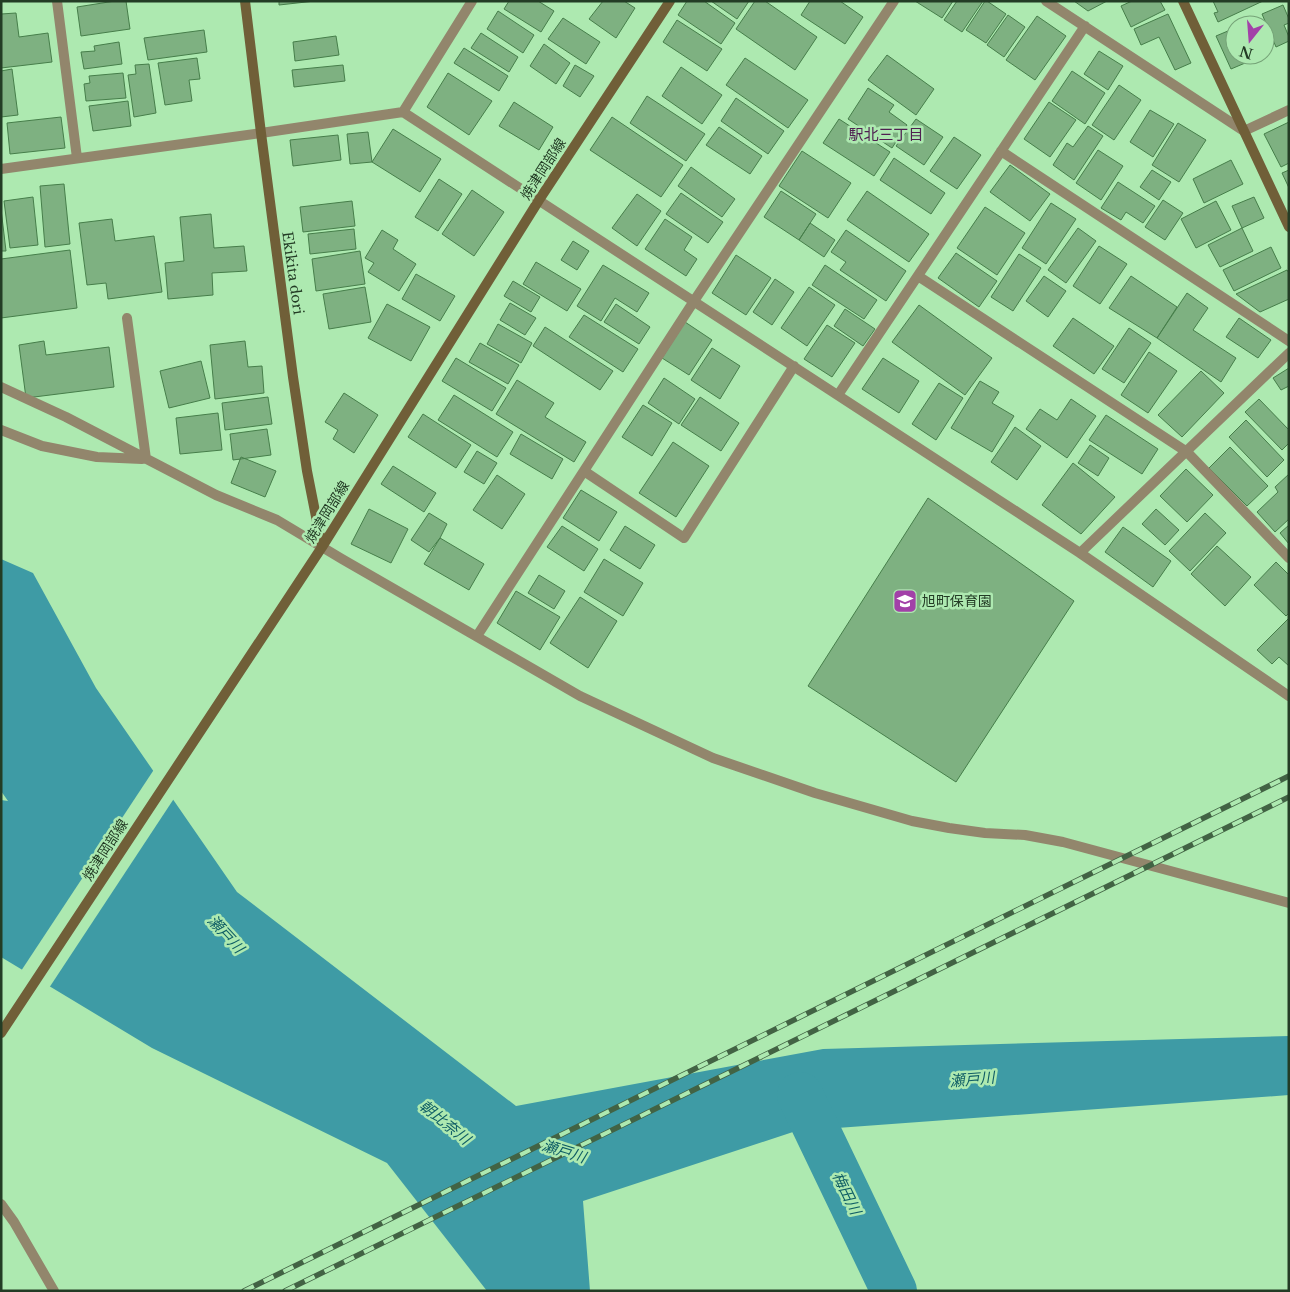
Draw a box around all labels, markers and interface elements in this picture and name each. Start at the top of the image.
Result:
north arrow [1225,15,1275,65]
text: N [1237,42,1255,63]
district label: 駅北三丁目 [848,125,924,144]
street label: 焼津岡部線 [516,135,570,203]
street label: Ekikita dori [278,230,308,316]
street label: 焼津岡部線 [301,478,353,546]
school or university icon: 旭町保育園 [892,588,918,614]
place label: 旭町保育園 [922,592,992,610]
street label: 焼津岡部線 [78,816,132,884]
water label: 瀬戸川 [204,911,250,958]
water label: 瀬戸川 [949,1067,997,1090]
water label: 朝比奈川 [416,1096,476,1150]
water label: 瀬戸川 [540,1135,590,1167]
water label: 梅田川 [829,1169,866,1219]

